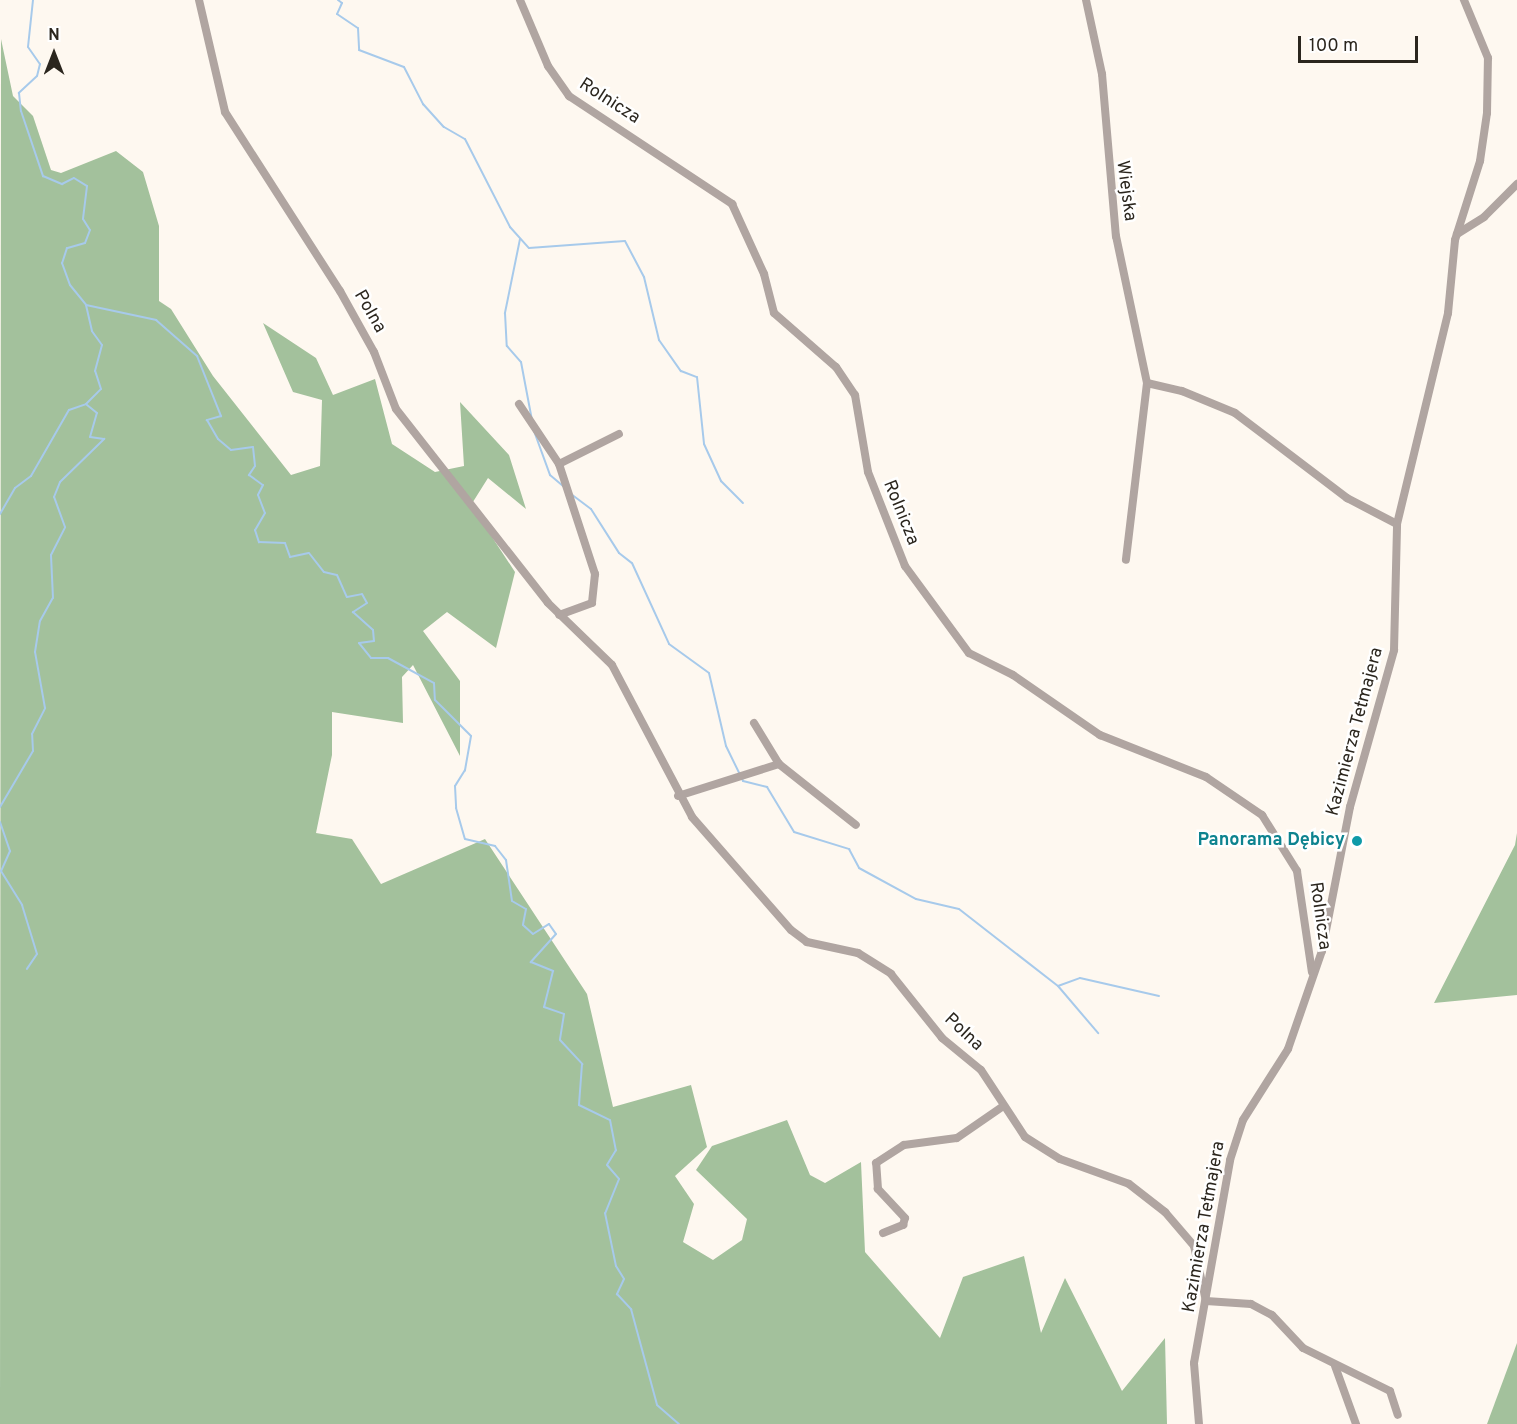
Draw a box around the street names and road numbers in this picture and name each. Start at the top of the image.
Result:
street label: Rolnicza [574,74,644,130]
street label: Wiejska [1110,159,1140,223]
street label: Polna [348,287,390,337]
street label: Rolnicza [877,477,923,549]
street label: Kazimierza Tetmajera [1323,645,1389,819]
street label: Rolnicza [1304,881,1334,951]
street label: Polna [939,1009,987,1057]
street label: Kazimierza Tetmajera [1179,1139,1231,1315]

